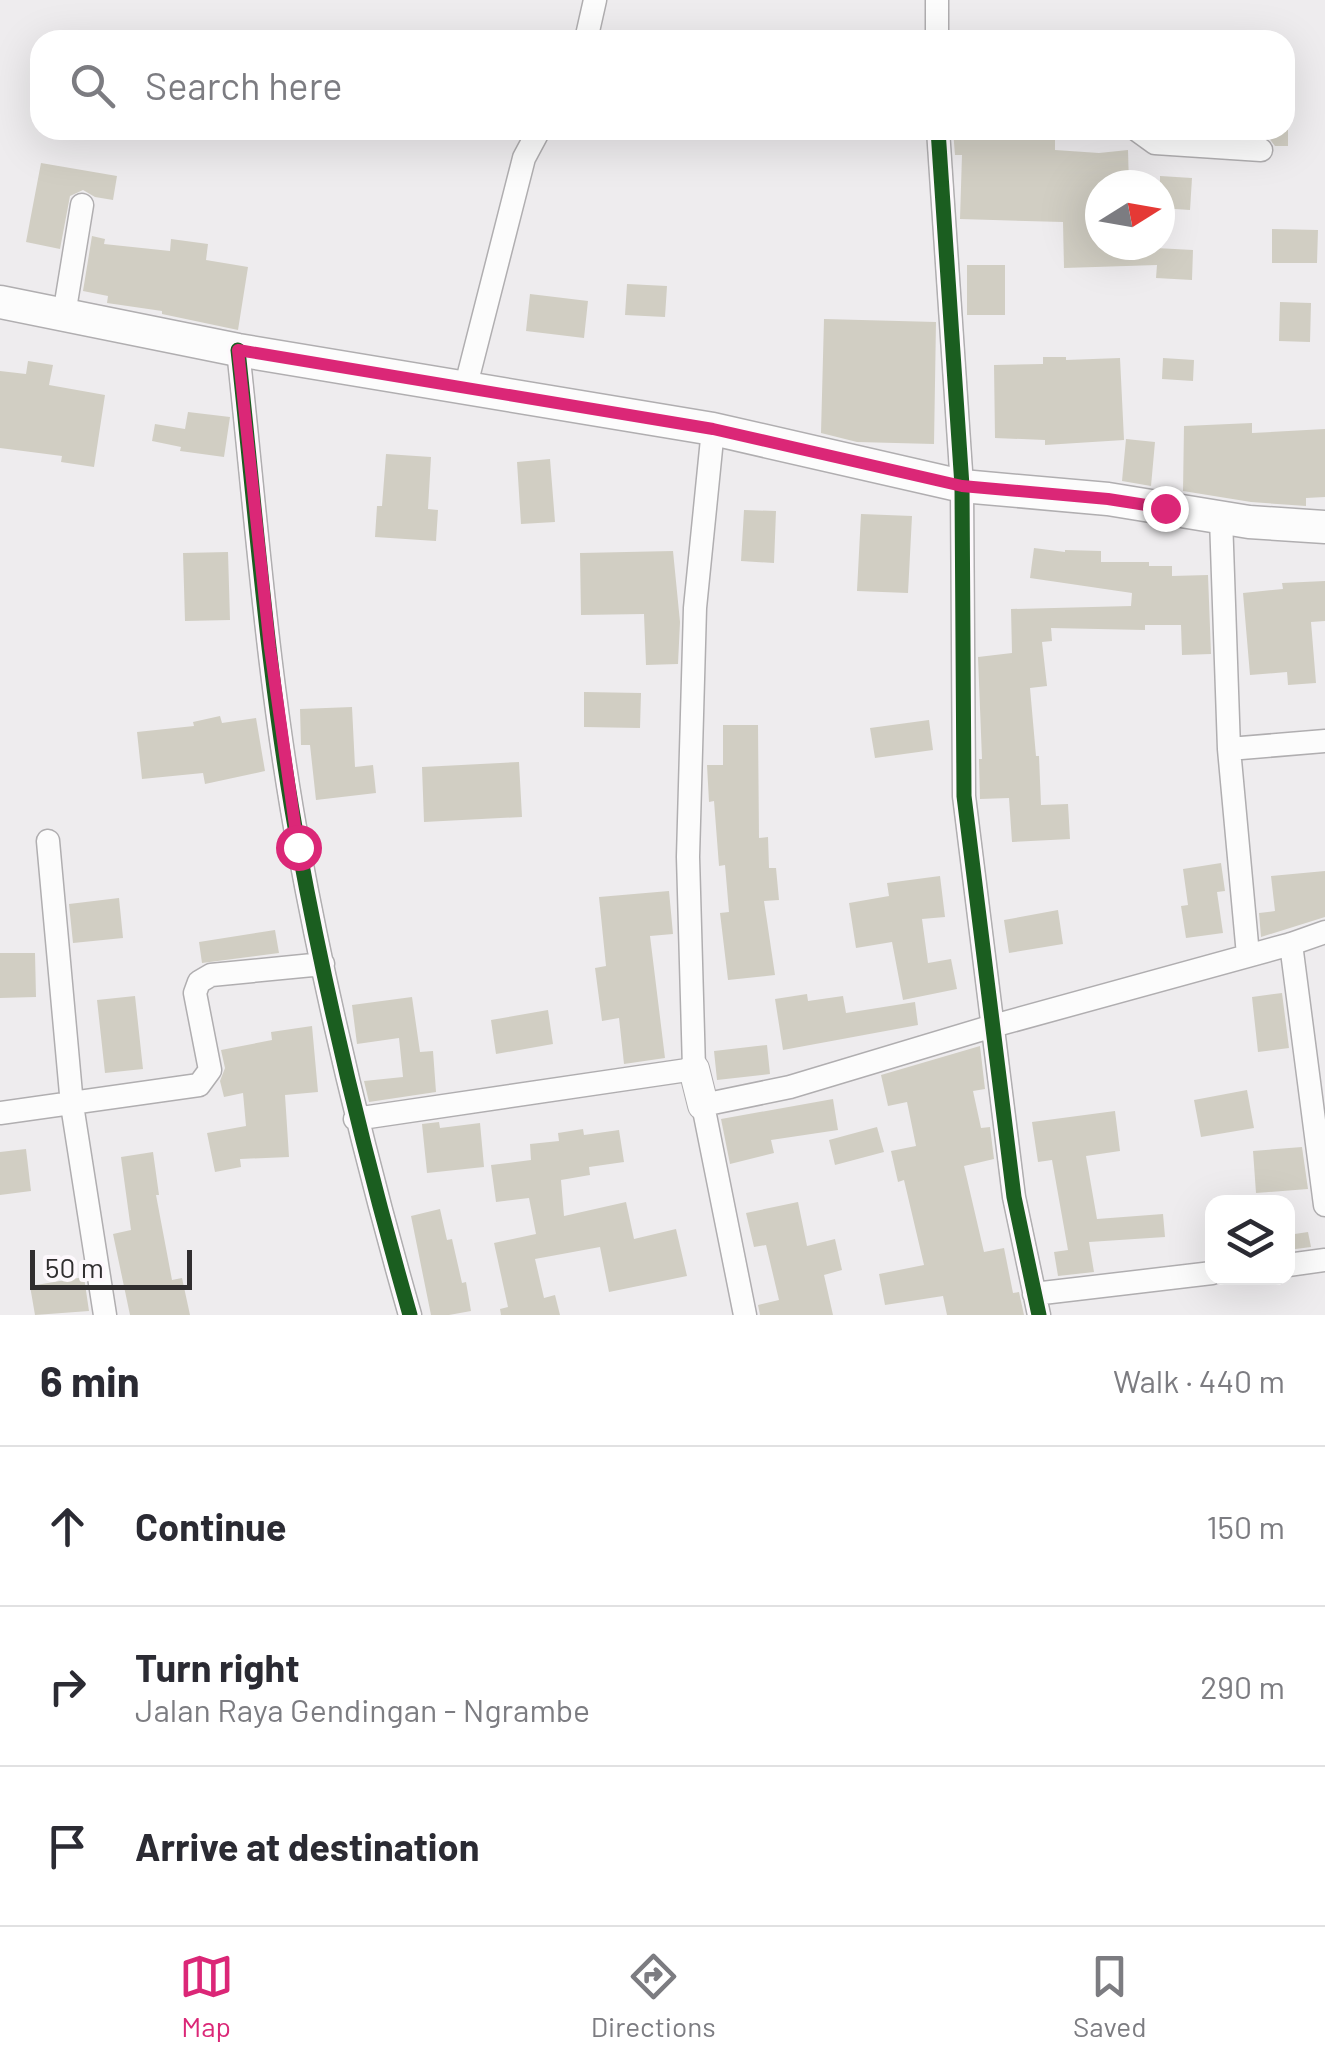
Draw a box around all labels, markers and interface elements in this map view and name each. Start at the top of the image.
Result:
search box [30,30,1295,140]
icon: search [65,58,120,113]
text: Search here [145,62,343,108]
north arrow [1085,170,1175,260]
route end [1143,486,1189,532]
route start [276,825,322,871]
map controls [1205,1195,1295,1285]
button: layers [1205,1195,1295,1285]
scale bar [30,1245,192,1290]
text: 50 m [45,1250,104,1284]
text: 6 min [40,1355,140,1405]
text: Walk · 440 m [1113,1361,1285,1399]
icon: ahead [40,1499,95,1554]
text: Continue [135,1503,286,1549]
text: 150 m [1206,1507,1285,1545]
text: Turn right [135,1644,300,1690]
icon: right [40,1659,95,1714]
text: 290 m [1200,1667,1285,1705]
text: Jalan Raya Gendingan - Ngrambe [135,1690,590,1728]
icon: arrive [40,1819,95,1874]
text: Arrive at destination [135,1823,480,1869]
tab: Map [179,1949,234,2043]
tab: Directions [591,1949,716,2043]
tab: Saved [1073,1949,1146,2043]

